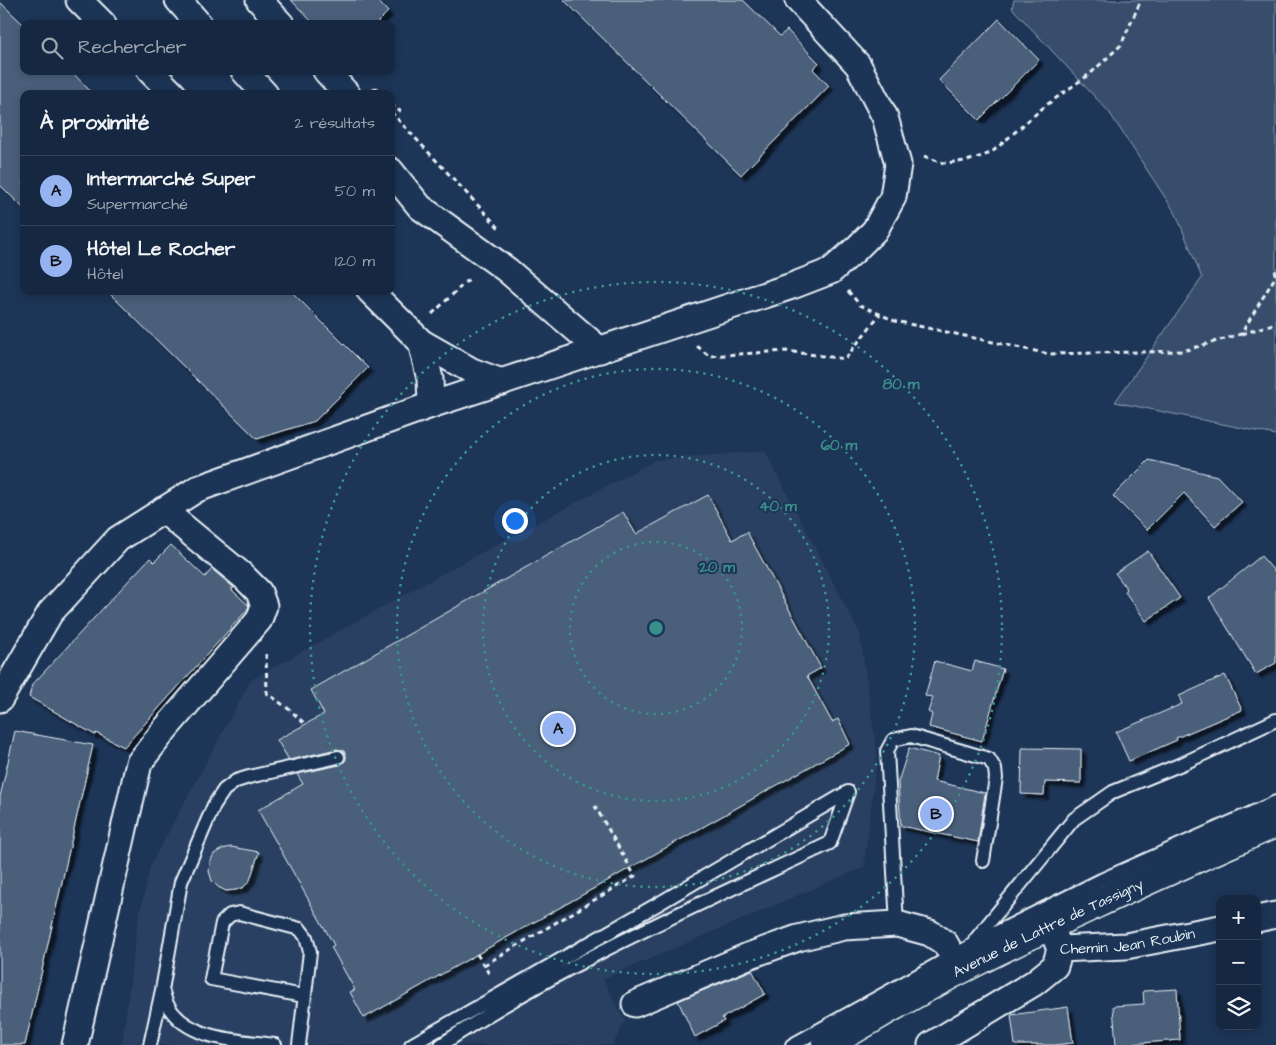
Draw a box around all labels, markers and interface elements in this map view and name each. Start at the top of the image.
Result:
search box [20,20,395,75]
icon: search [38,34,66,62]
text: Rechercher [78,34,186,61]
text: À proximité [40,108,149,137]
text: 2 résultats [294,112,375,134]
text: Intermarché Super [87,166,255,193]
text: A [51,180,61,202]
text: 50 m [335,180,375,202]
text: Supermarché [87,193,188,215]
text: Hôtel Le Rocher [87,236,235,263]
text: B [50,250,62,272]
text: 120 m [335,250,375,272]
text: Hôtel [87,263,123,285]
text: 80 m [883,374,920,395]
text: 60 m [821,435,858,456]
text: 40 m [759,496,797,517]
your location [502,508,528,534]
text: 20 m [698,557,735,578]
centre of rings [647,619,665,637]
pin: A [542,710,574,748]
pin: B [920,795,952,833]
street label: Avenue de Lattre de Tassigny [949,874,1147,983]
map controls [1216,895,1261,1030]
button: + [1216,895,1261,940]
street label: Chemin Jean Roubin [1060,923,1197,960]
button: − [1216,940,1261,985]
button: layers [1216,985,1261,1030]

